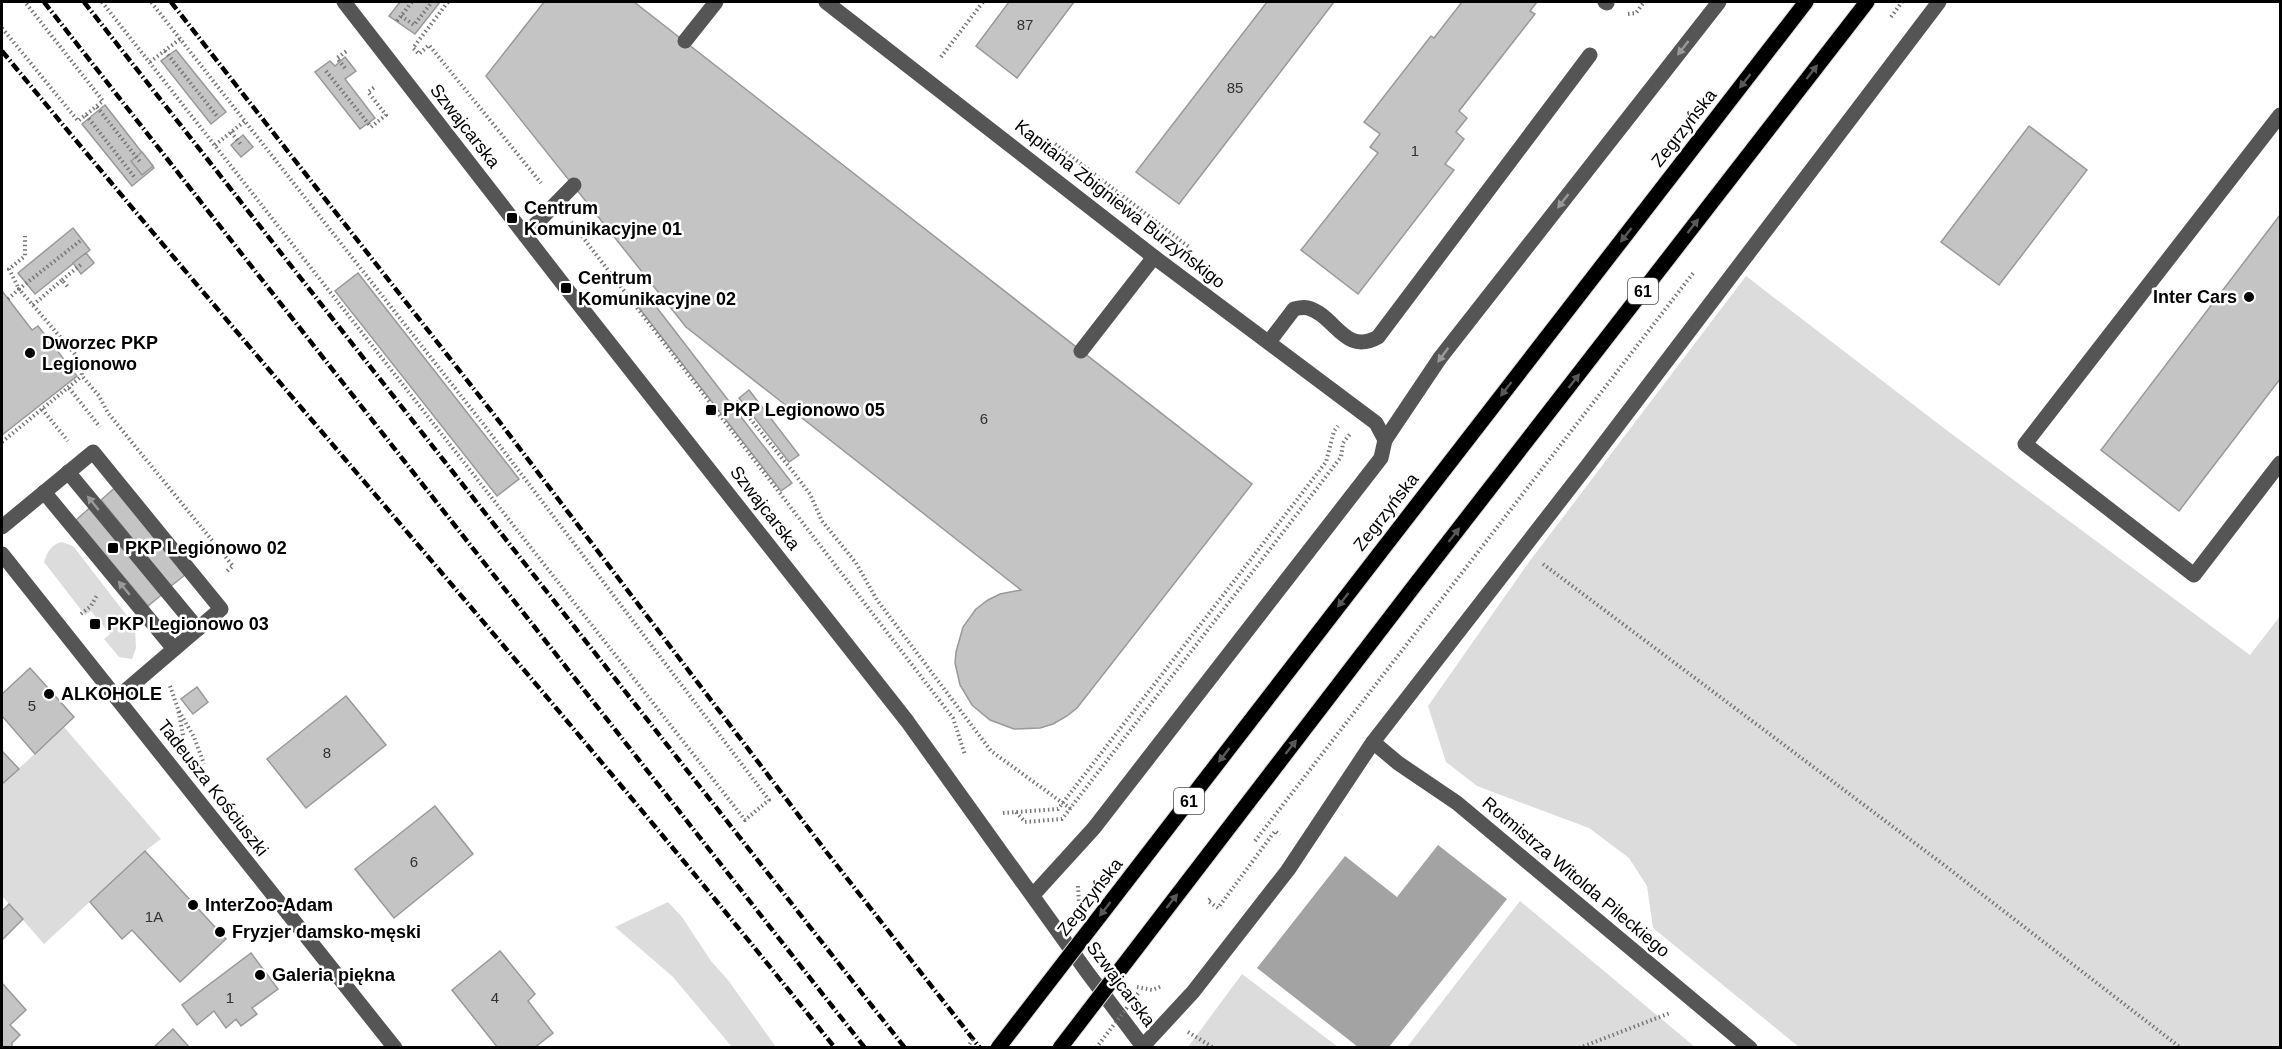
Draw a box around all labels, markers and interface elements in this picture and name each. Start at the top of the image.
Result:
house number: 87 [1017,16,1033,33]
one-way arrow [1678,40,1690,55]
one-way arrow [1806,65,1818,80]
one-way arrow [1738,73,1751,89]
house number: 85 [1227,79,1243,96]
street label: Szwajcarska [426,80,505,173]
street label: Zegrzyńska [1647,84,1721,171]
street label: Kapitana Zbigniewa Burzyńskigo [1011,116,1229,292]
house number: 1 [1411,142,1419,159]
one-way arrow [1556,193,1569,209]
place label: Centrum Komunikacyjne 01 [524,198,682,239]
marker: Centrum Komunikacyjne 01 [505,211,519,225]
one-way arrow [1687,219,1699,235]
one-way arrow [1619,227,1632,243]
place label: Centrum Komunikacyjne 02 [578,268,736,309]
road number: 61 [1628,278,1658,304]
marker: Centrum Komunikacyjne 02 [559,281,573,295]
place label: Inter Cars [2153,287,2237,307]
marker: Inter Cars [2242,290,2256,304]
place label: Dworzec PKP Legionowo [42,333,158,374]
marker: Dworzec PKP Legionowo [23,346,37,360]
one-way arrow [1437,346,1449,362]
one-way arrow [1567,373,1579,388]
one-way arrow [1501,382,1513,397]
place label: PKP Legionowo 05 [723,400,885,420]
marker: PKP Legionowo 05 [704,403,718,417]
house number: 6 [980,410,988,427]
street label: Szwajcarska [726,462,805,555]
street label: Zegrzyńska [1349,468,1423,555]
one-way arrow [87,495,100,511]
one-way arrow [1448,527,1461,543]
place label: PKP Legionowo 02 [125,538,287,558]
marker: PKP Legionowo 02 [106,541,120,555]
one-way arrow [117,580,130,596]
one-way arrow [1337,592,1350,608]
place label: PKP Legionowo 03 [107,614,269,634]
marker: PKP Legionowo 03 [88,617,102,631]
place label: ALKOHOLE [61,684,162,704]
marker: ALKOHOLE [42,687,56,701]
house number: 5 [28,697,36,714]
street label: Tadeusza Kościuszki [154,716,272,860]
one-way arrow [1285,739,1297,754]
house number: 8 [323,744,331,761]
one-way arrow [1219,747,1231,762]
road number: 61 [1174,788,1204,814]
street label: Rotmistrza Witolda Pileckiego [1478,793,1674,961]
house number: 6 [410,853,418,870]
street label: Zegrzyńska [1053,853,1127,940]
one-way arrow [1166,894,1178,909]
place label: InterZoo-Adam [205,895,333,915]
marker: InterZoo-Adam [186,898,200,912]
one-way arrow [1099,901,1112,917]
house number: 1A [145,908,163,925]
place label: Fryzjer damsko-męski [232,922,421,942]
marker: Fryzjer damsko-męski [213,925,227,939]
street label: Szwajcarska [1083,938,1160,1031]
place label: Galeria piękna [272,965,396,985]
marker: Galeria piękna [253,968,267,982]
house number: 1 [226,989,234,1006]
house number: 4 [491,989,499,1006]

